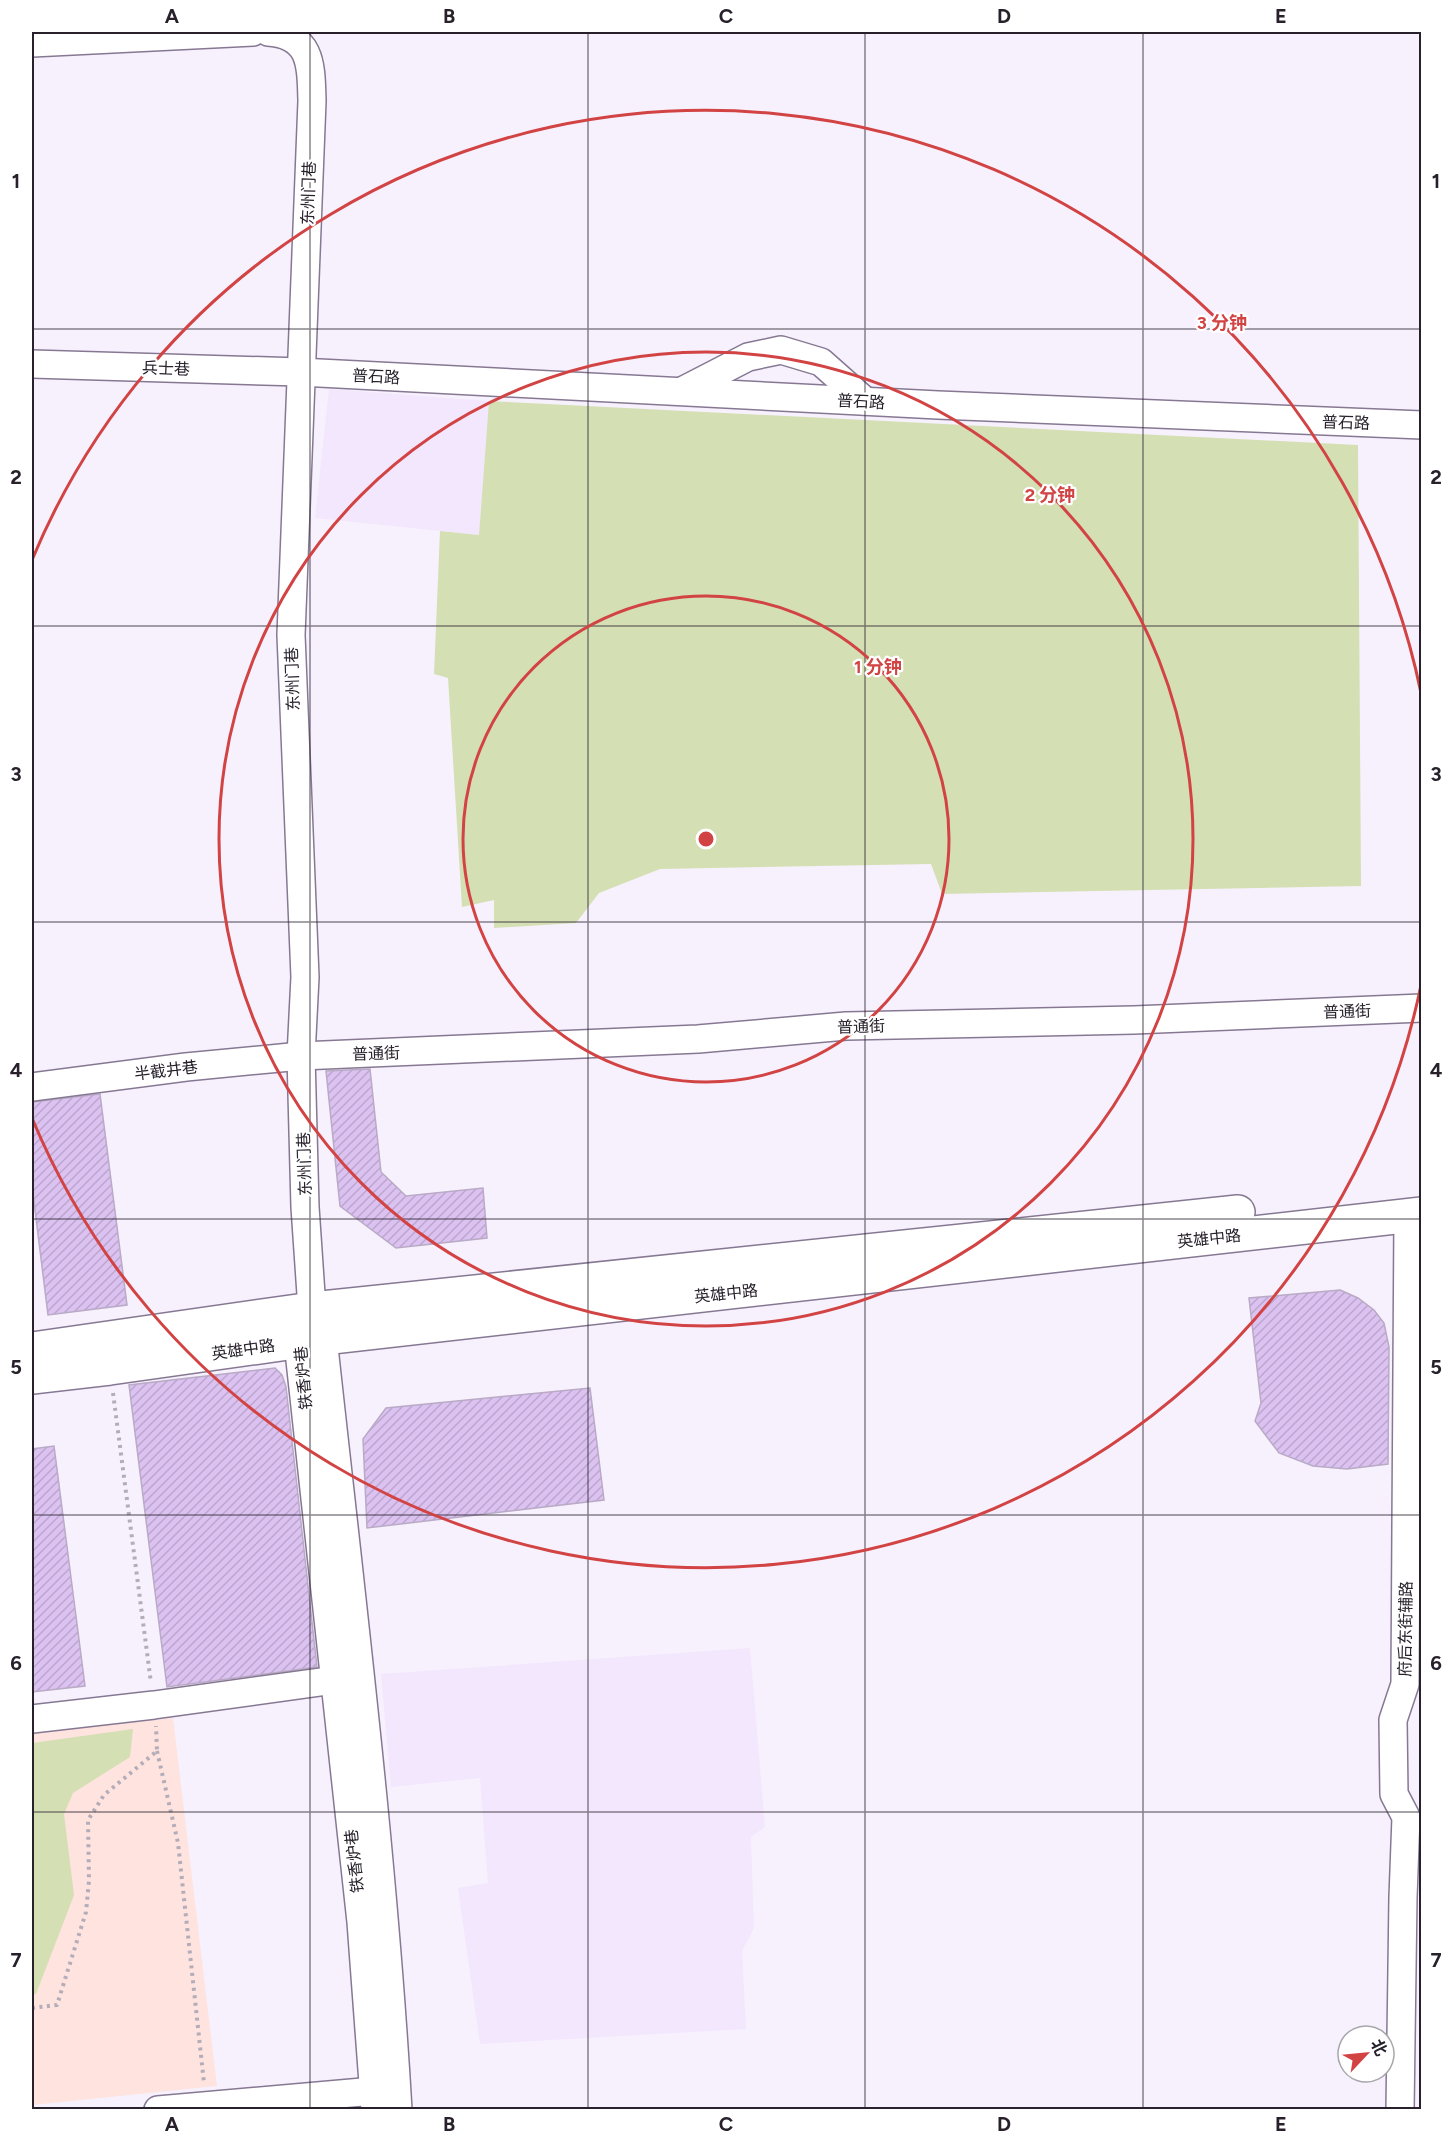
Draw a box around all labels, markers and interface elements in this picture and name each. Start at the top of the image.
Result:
text: A [165,4,180,28]
text: B [443,4,455,28]
text: C [719,4,733,28]
text: D [997,4,1011,28]
text: E [1275,4,1287,28]
street label: 东州门巷 [298,161,319,225]
text: 1 [12,169,20,193]
text: 1 [1432,169,1440,193]
text: 3 分钟 [1197,312,1247,334]
street label: 兵士巷 [142,358,190,379]
street label: 普石路 [352,366,400,387]
street label: 普石路 [837,391,885,412]
street label: 普石路 [1322,412,1370,433]
text: 2 [10,465,22,489]
text: 2 [1430,465,1442,489]
text: 2 分钟 [1025,484,1075,506]
street label: 东州门巷 [282,647,303,711]
text: 1 分钟 [854,656,902,678]
text: 3 [10,762,22,786]
text: 3 [1430,762,1442,786]
centre of rings [696,829,716,849]
street label: 普通街 [1323,1001,1371,1022]
street label: 普通街 [837,1016,885,1037]
street label: 普通街 [352,1043,400,1064]
street label: 半截井巷 [133,1057,199,1084]
text: 4 [10,1058,23,1082]
text: 4 [1430,1058,1443,1082]
street label: 东州门巷 [294,1132,315,1196]
street label: 英雄中路 [1176,1226,1242,1251]
street label: 英雄中路 [693,1281,759,1306]
street label: 英雄中路 [210,1336,276,1363]
street label: 铁香炉巷 [291,1345,316,1411]
text: 5 [10,1355,22,1379]
text: 5 [1430,1355,1442,1379]
street label: 府后东街辅路 [1395,1581,1416,1677]
text: 6 [10,1651,22,1675]
text: 6 [1430,1651,1442,1675]
street label: 铁香炉巷 [342,1828,367,1894]
text: 7 [10,1948,22,1972]
text: 7 [1430,1948,1442,1972]
north arrow [1336,2024,1396,2084]
text: 北 [1367,2036,1391,2059]
text: A [165,2112,180,2136]
text: B [443,2112,455,2136]
text: C [719,2112,733,2136]
text: D [997,2112,1011,2136]
text: E [1275,2112,1287,2136]

